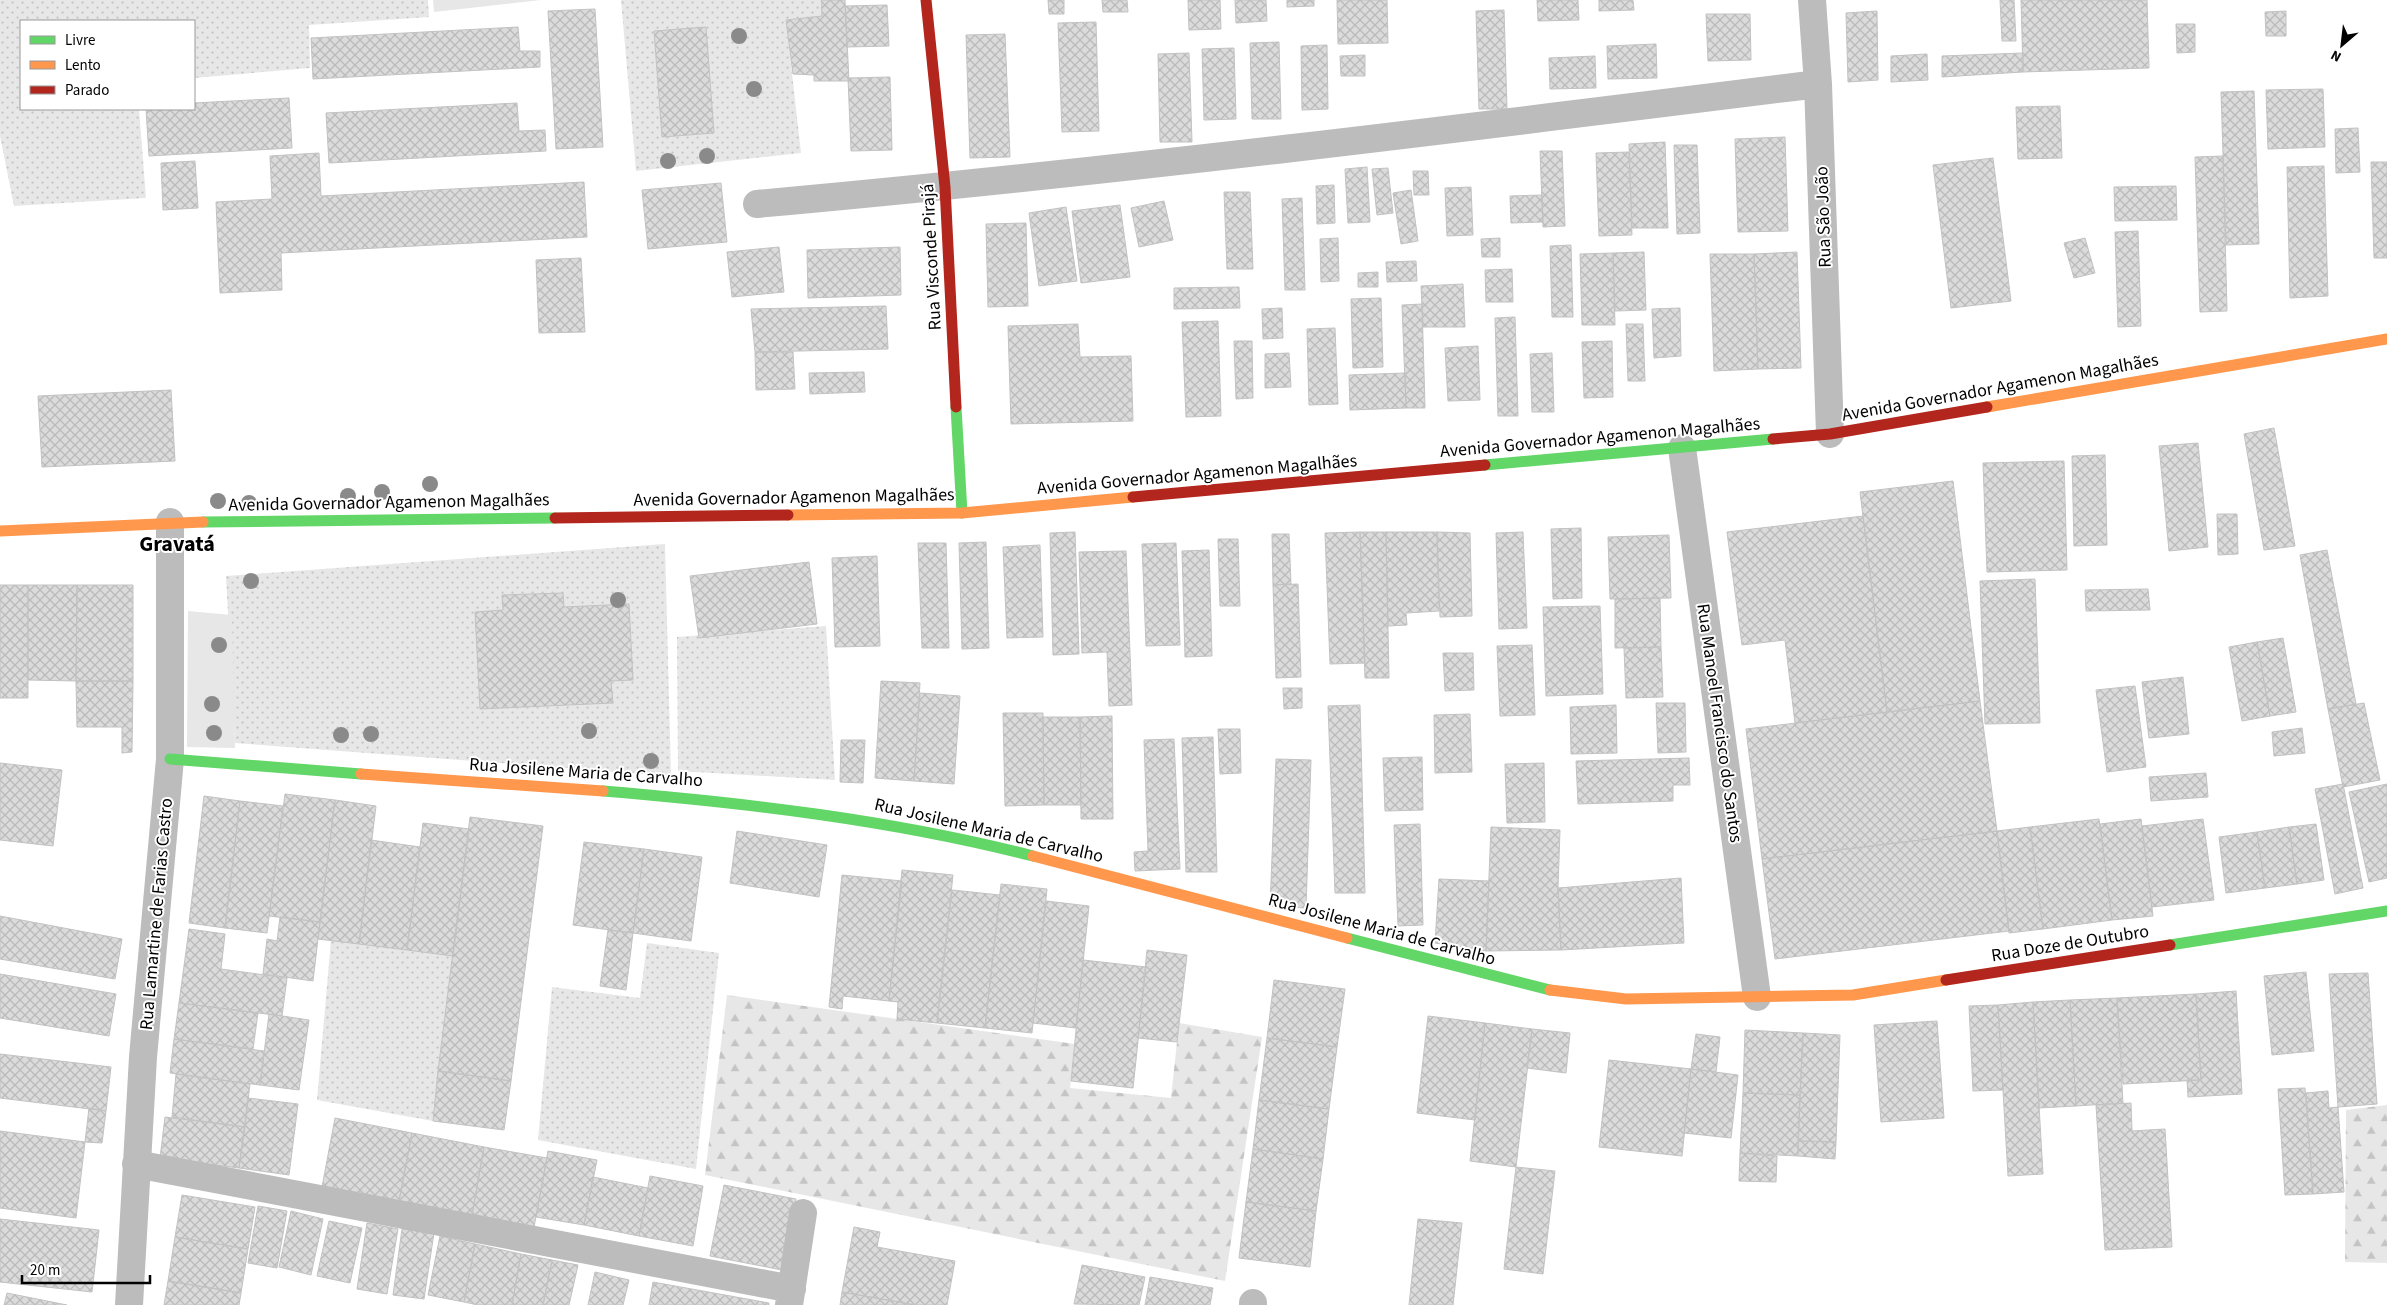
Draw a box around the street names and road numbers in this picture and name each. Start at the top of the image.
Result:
street label: Rua São João [1809,166,1838,268]
street label: Rua Visconde Pirajá [915,183,948,331]
street label: Avenida Governador Agamenon Magalhães [1840,347,2160,428]
street label: Avenida Governador Agamenon Magalhães [1439,411,1761,464]
street label: Avenida Governador Agamenon Magalhães [1036,448,1358,501]
street label: Avenida Governador Agamenon Magalhães [633,482,955,513]
street label: Avenida Governador Agamenon Magalhães [228,487,550,518]
street label: Rua Manoel Francisco do Santos [1690,602,1749,844]
street label: Rua Josilene Maria de Carvalho [468,752,704,793]
street label: Rua Josilene Maria de Carvalho [872,792,1106,869]
street label: Rua Lamartine de Farias Castro [134,797,179,1031]
street label: Rua Josilene Maria de Carvalho [1266,887,1498,972]
street label: Rua Doze de Outubro [1989,919,2151,968]

